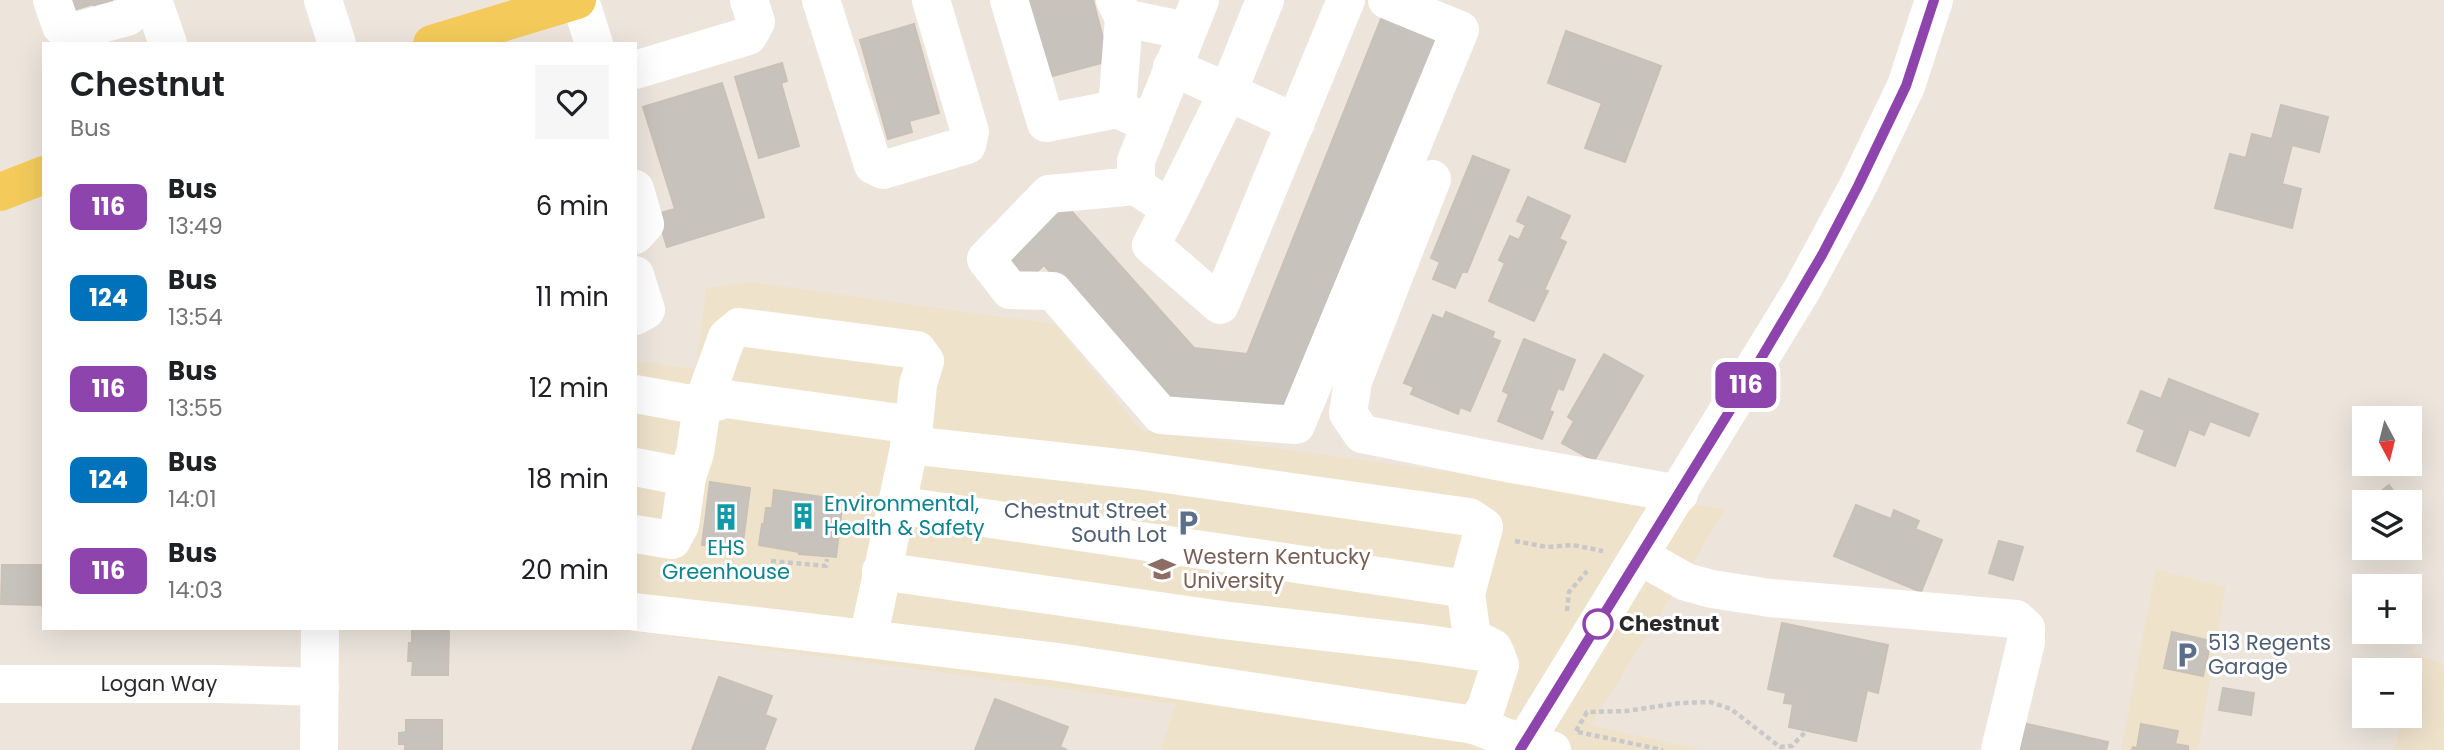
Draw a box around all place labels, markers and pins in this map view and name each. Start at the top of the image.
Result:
place label: Environmental, Health & Safety [824,489,985,542]
place label: Chestnut Street South Lot [1004,496,1167,549]
building icon: Environmental, Health & Safety [788,501,818,531]
building icon: EHS Greenhouse [711,502,741,532]
parking icon: Chestnut Street South Lot [1173,508,1203,538]
place label: EHS Greenhouse [662,533,790,586]
place label: Western Kentucky University [1183,542,1371,595]
school or university icon: Western Kentucky University [1147,554,1177,584]
marker: Chestnut [1583,609,1613,639]
place label: Chestnut [1619,609,1719,638]
place label: 513 Regents Garage [2208,628,2331,681]
parking icon: 513 Regents Garage [2172,640,2202,670]

